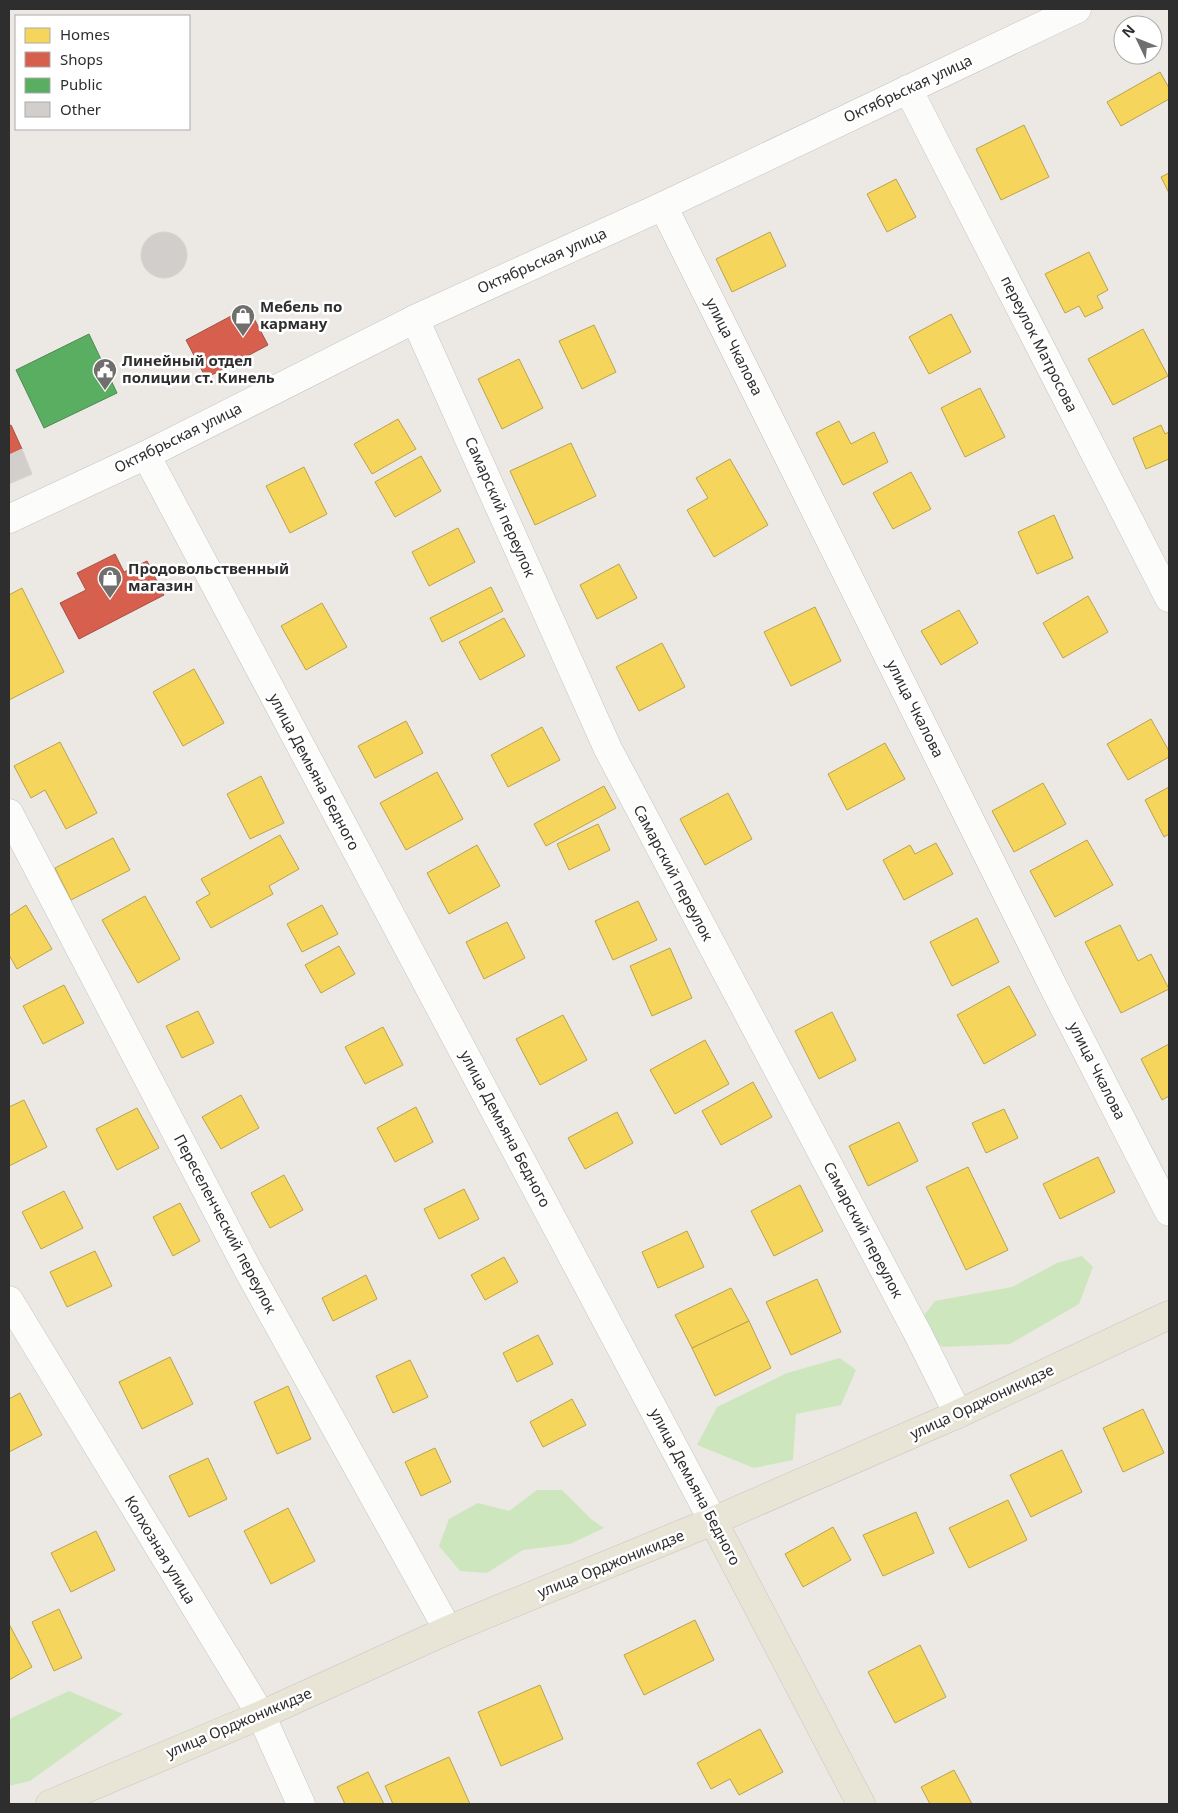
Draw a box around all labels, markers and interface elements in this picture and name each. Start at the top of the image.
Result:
legend [15,15,190,130]
north arrow [1113,15,1163,65]
text: N [1117,20,1139,41]
text: Homes [60,24,110,44]
text: Shops [60,49,103,69]
street label: Октябрьская улица [840,50,975,127]
text: Public [60,74,103,94]
text: Other [60,99,101,119]
street label: Октябрьская улица [474,223,609,298]
street label: переулок Матросова [997,272,1083,415]
street label: улица Чкалова [702,294,768,399]
place label: Мебель по карману [260,296,342,333]
shop icon: Мебель по карману [230,303,256,337]
place label: Линейный отдел полиции ст. Кинель [122,350,275,387]
public building icon: Линейный отдел полиции ст. Кинель [92,357,118,391]
street label: Октябрьская улица [110,397,245,477]
street label: Самарский переулок [461,433,541,580]
place label: Продовольственный магазин [128,558,289,595]
shop icon: Продовольственный магазин [97,565,123,599]
street label: улица Чкалова [883,656,949,761]
street label: улица Демьяна Бедного [265,690,365,854]
street label: Самарский переулок [629,801,718,944]
street label: улица Чкалова [1065,1018,1131,1123]
street label: улица Демьяна Бедного [456,1047,556,1211]
street label: Переселенческий переулок [170,1130,282,1317]
street label: Самарский переулок [819,1158,908,1301]
street label: улица Орджоникидзе [906,1359,1057,1443]
street label: улица Демьяна Бедного [646,1405,746,1569]
street label: Колхозная улица [121,1492,201,1607]
street label: улица Орджоникидзе [534,1525,687,1602]
street label: улица Орджоникидзе [163,1682,315,1762]

